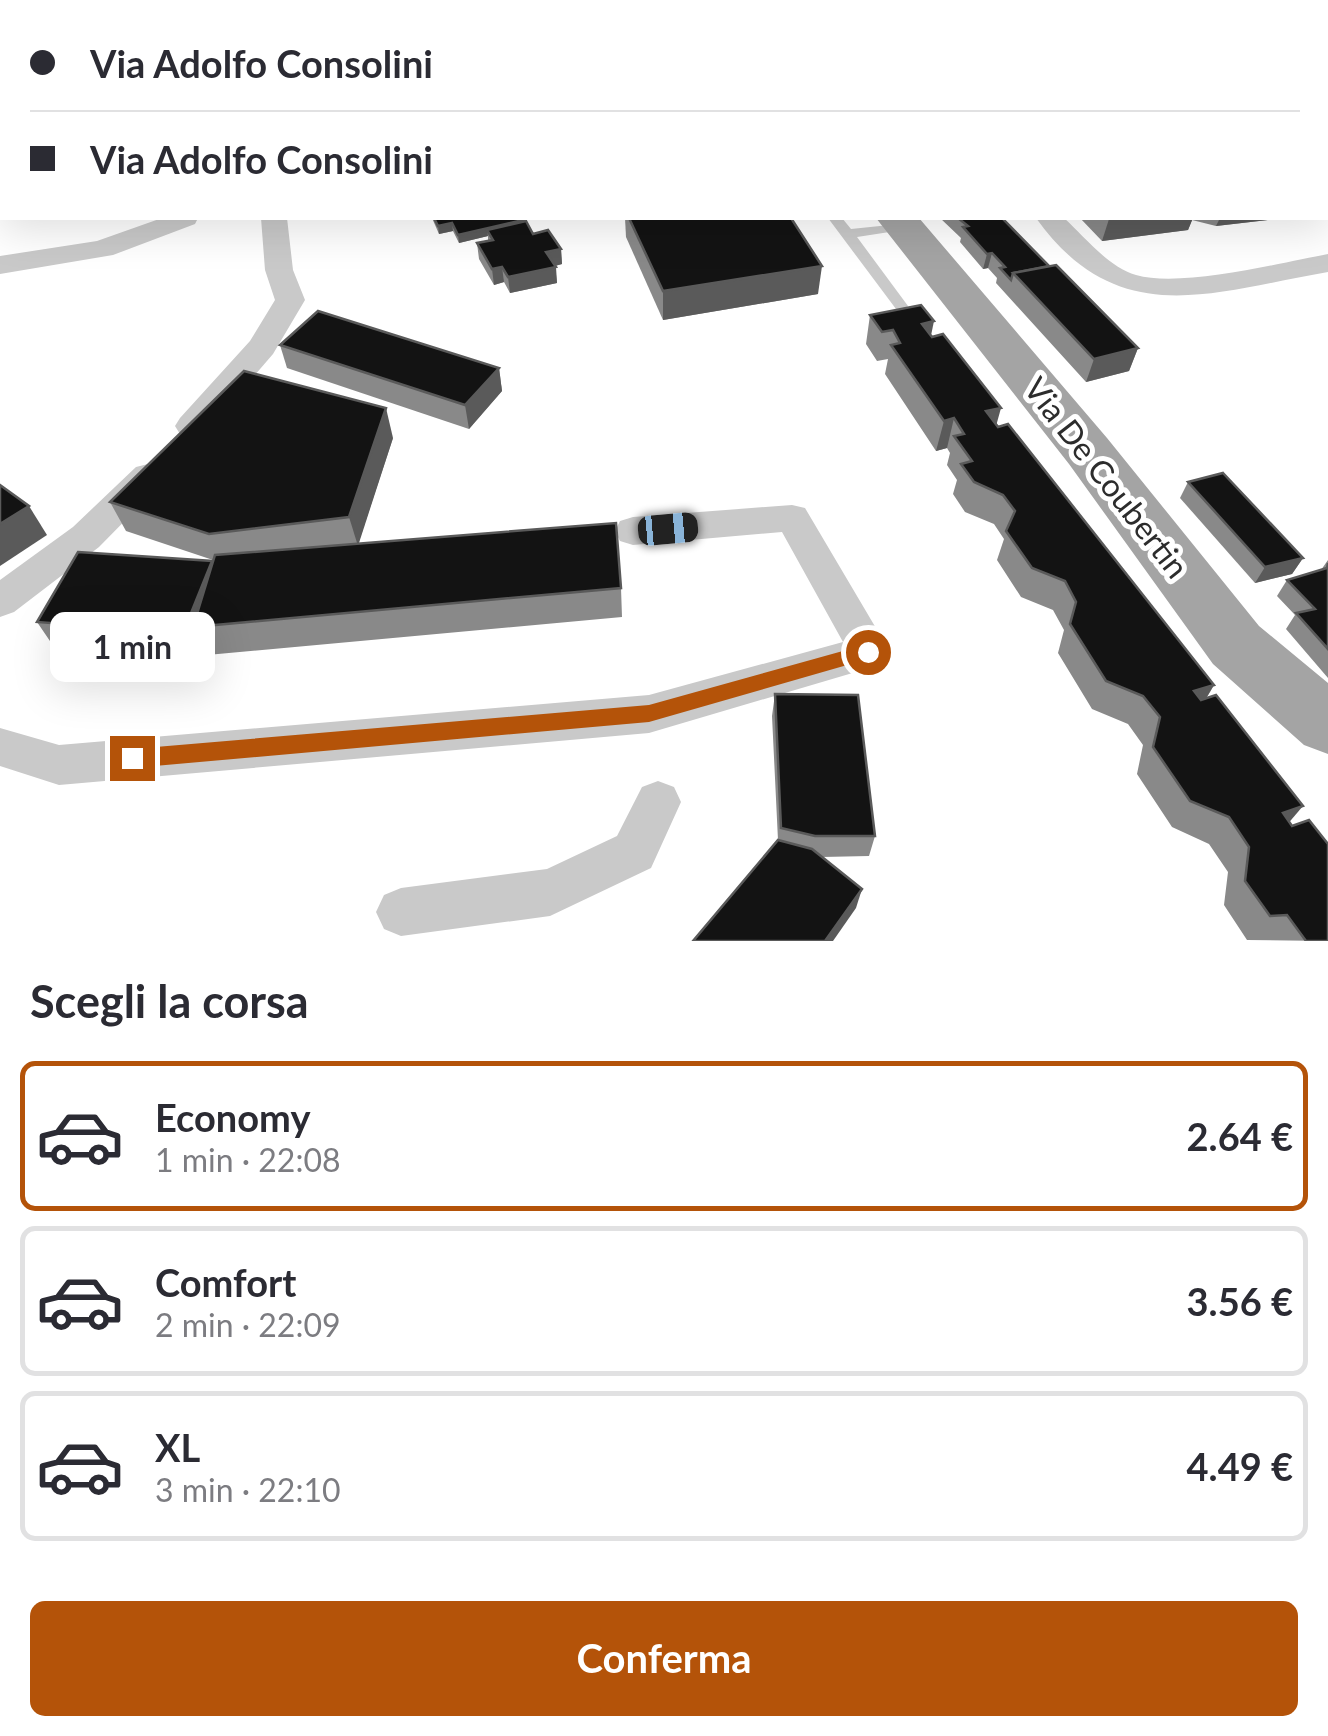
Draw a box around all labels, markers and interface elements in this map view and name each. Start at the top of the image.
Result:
text: Via Adolfo Consolini [90,40,433,86]
text: Via Adolfo Consolini [90,136,433,182]
street label: Via De Coubertin [1017,369,1198,585]
car [637,511,699,547]
callout: 1 min [49,613,214,683]
text: 1 min [93,627,172,666]
route start [846,630,891,675]
route end [110,736,155,781]
text: Scegli la corsa [30,974,309,1028]
icon: car [35,1091,125,1181]
text: Economy [155,1094,310,1140]
text: 2.64 € [1187,1113,1293,1159]
text: 1 min · 22:08 [155,1140,341,1179]
icon: car [35,1256,125,1346]
text: Comfort [155,1259,296,1305]
text: 3.56 € [1187,1278,1293,1324]
text: 2 min · 22:09 [155,1305,341,1344]
icon: car [35,1421,125,1511]
text: XL [155,1424,200,1470]
text: 4.49 € [1187,1443,1293,1489]
text: 3 min · 22:10 [155,1470,341,1509]
button: Conferma [30,1601,1298,1716]

